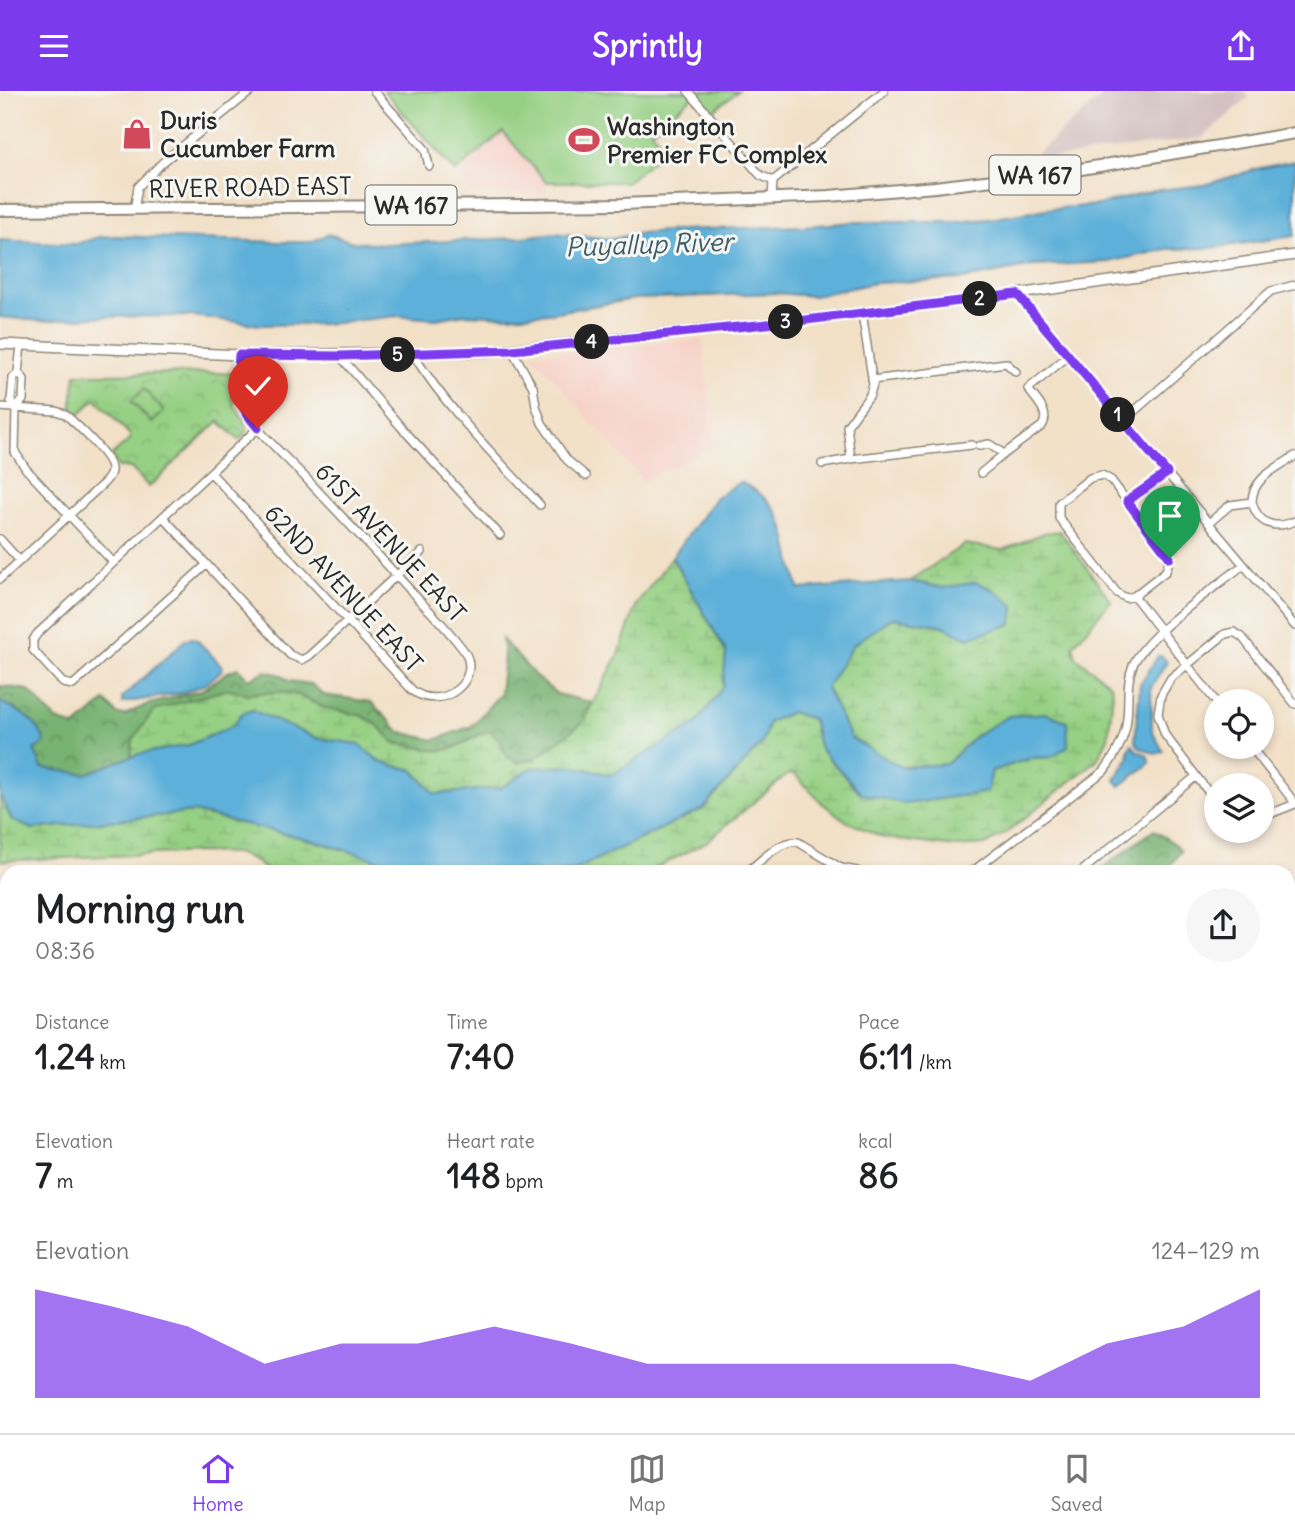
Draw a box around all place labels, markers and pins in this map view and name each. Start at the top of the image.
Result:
place label: Duris Cucumber Farm [160,105,335,163]
place label: Washington Premier FC Complex [607,111,827,169]
shop icon: Duris Cucumber Farm [120,117,154,151]
sports icon: Washington Premier FC Complex [567,123,601,157]
pin: 2 [962,281,998,317]
pin: 3 [768,305,804,339]
pin: 4 [574,324,610,359]
pin: 5 [380,337,416,373]
pin [228,356,288,428]
pin: 1 [1100,397,1136,433]
pin [1140,486,1200,558]

